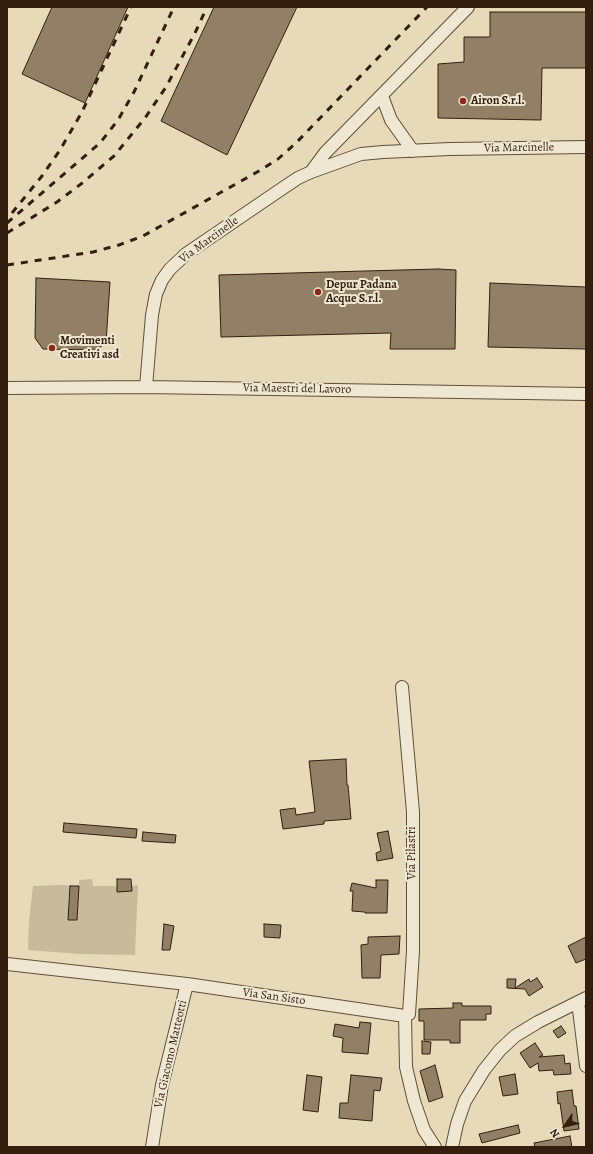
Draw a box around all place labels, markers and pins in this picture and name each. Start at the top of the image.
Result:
place label: Airon S.r.l. [471,94,524,108]
marker: Airon S.r.l. [458,96,468,106]
place label: Depur Padana Acque S.r.l. [326,278,397,306]
marker: Depur Padana Acque S.r.l. [313,287,323,297]
place label: Movimenti Creativi asd [60,334,119,362]
marker: Movimenti Creativi asd [47,343,57,353]

